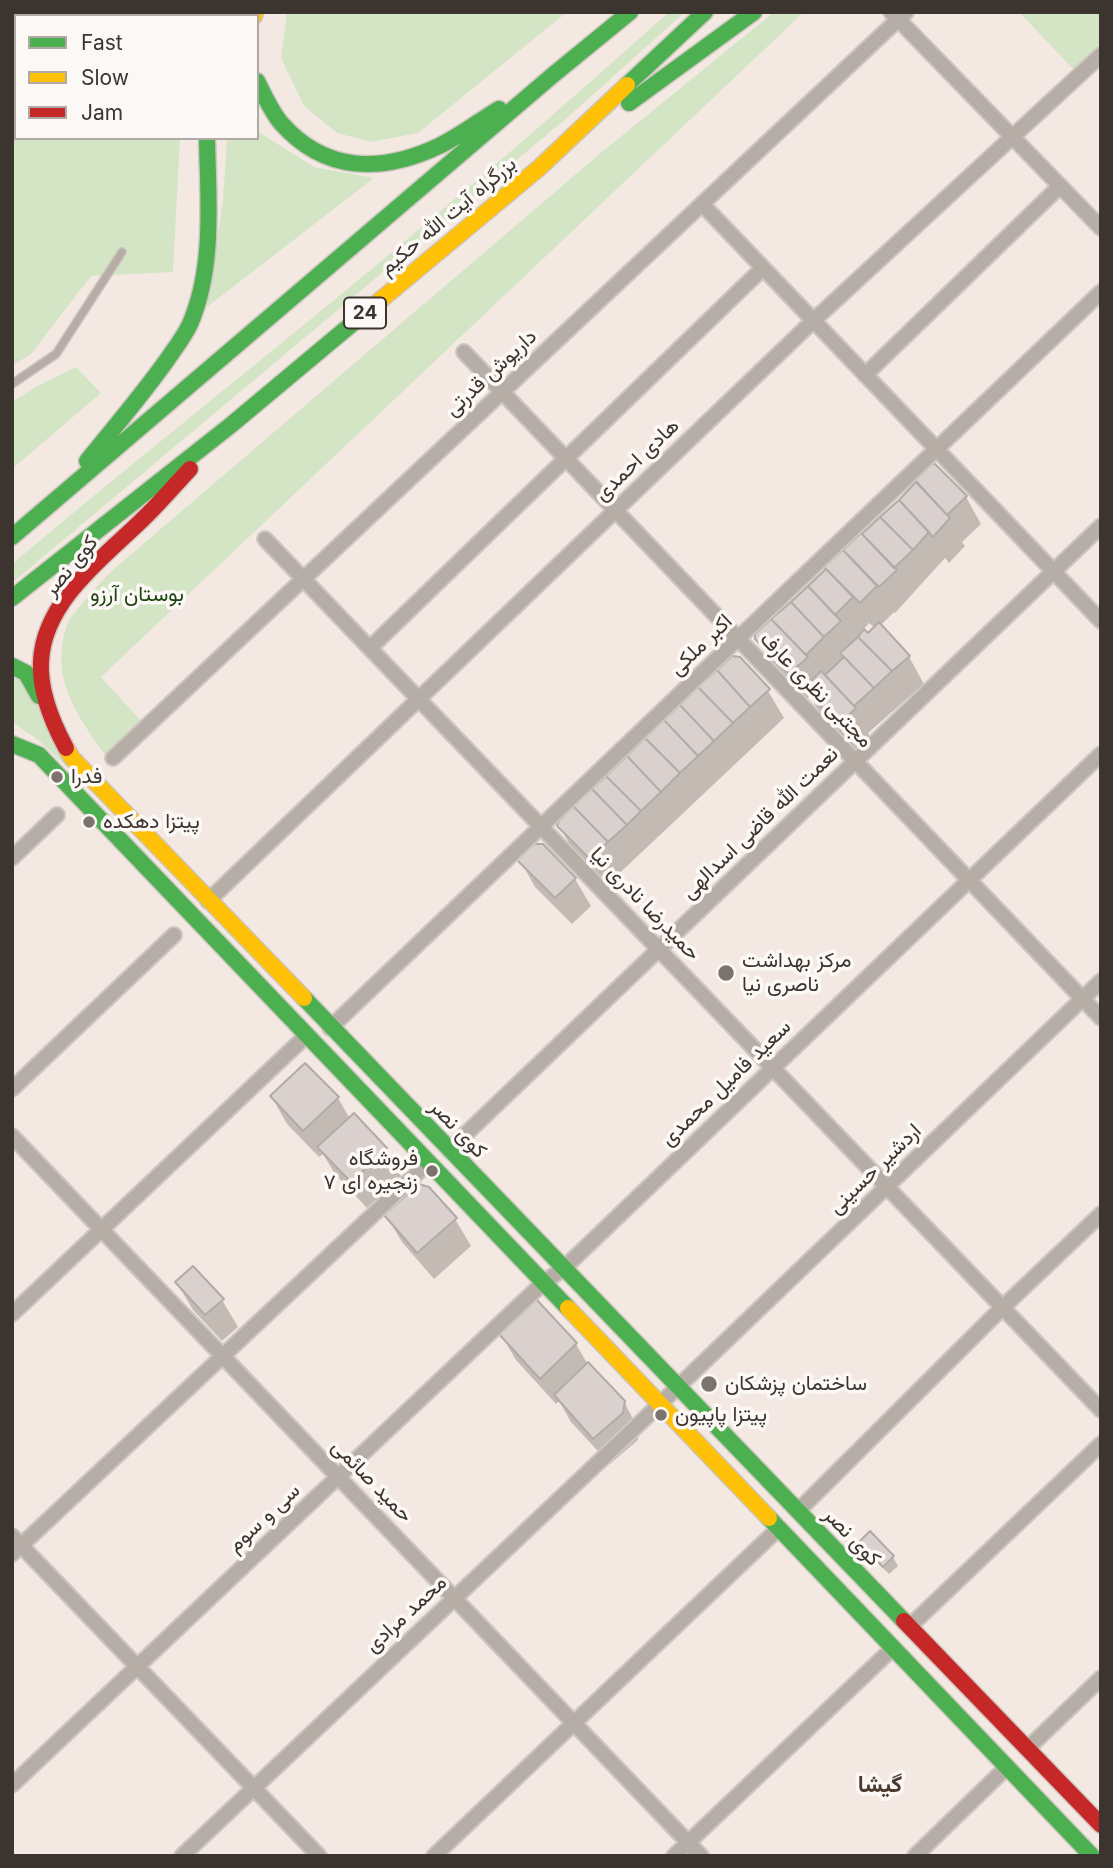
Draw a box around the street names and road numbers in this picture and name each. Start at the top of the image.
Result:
street label: بزرگراه آیت الله حکیم [375,151,521,281]
road number: 24 [344,298,386,328]
street label: داریوش قدرتی [440,324,542,422]
street label: هادی احمدی [589,413,685,507]
street label: کوی نصر [38,530,104,602]
street label: اکبر ملکی [664,609,738,681]
street label: مجتبی نظری عارف [754,627,878,753]
street label: نعمت الله قاضی اسدالهی [676,742,844,904]
street label: حمیدرضا نادری نیا [585,842,705,966]
street label: سعید فامیل محمدی [656,1014,796,1152]
street label: کوی نصر [424,1095,492,1163]
street label: اردشیر حسینی [823,1118,927,1220]
street label: حمید صائمی [326,1434,418,1528]
street label: سی و سوم [223,1478,305,1558]
street label: کوی نصر [818,1503,886,1571]
street label: محمد مرادی [360,1570,452,1658]

